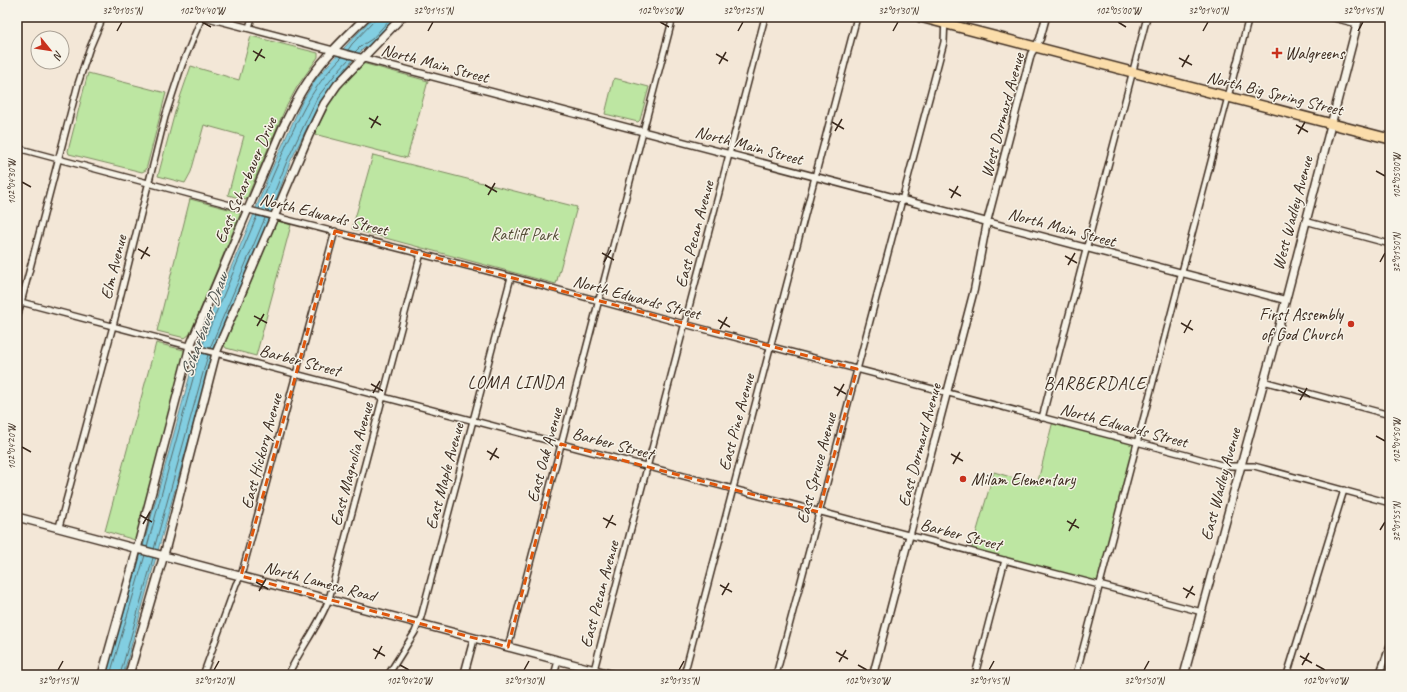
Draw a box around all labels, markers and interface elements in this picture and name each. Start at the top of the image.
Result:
text: 32°01'05"N [102,4,144,17]
text: 102°04'40"W [179,4,226,17]
text: 32°01'15"N [413,4,455,17]
text: 102°04'50"W [637,4,684,17]
text: 32°01'25"N [723,4,765,17]
text: 32°01'30"N [878,4,920,17]
text: 102°05'00"W [1095,4,1142,17]
text: 32°01'40"N [1188,4,1230,17]
text: 32°01'45"N [1343,4,1385,17]
north arrow [30,30,70,70]
street label: North Main Street [379,39,493,88]
place label: Walgreens [1285,43,1345,64]
marker: Walgreens [1272,48,1282,58]
text: N [50,49,66,63]
street label: West Dormard Avenue [976,49,1030,180]
street label: North Big Spring Street [1205,66,1347,121]
street label: East Scharbauer Drive [210,113,282,246]
street label: North Main Street [693,121,807,170]
text: 102°05'00"W [1390,152,1403,199]
street label: West Wadley Avenue [1267,153,1318,272]
text: 102°04'30"W [5,158,18,205]
street label: East Pecan Avenue [670,177,719,290]
street label: North Edwards Street [258,188,392,241]
street label: North Main Street [1006,203,1120,252]
park label: Ratliff Park [490,224,559,245]
street label: Elm Avenue [95,231,132,301]
text: 32°01'50"N [1390,231,1403,273]
water label: Scharbauer Draw [175,267,234,380]
street label: North Edwards Street [571,270,705,325]
place label: First Assembly of God Church [1259,304,1344,345]
marker: First Assembly of God Church [1346,319,1356,329]
street label: Barber Street [257,340,345,382]
street label: East Pine Avenue [713,370,760,473]
district label: LOMA LINDA [467,371,565,393]
district label: BARBERDALE [1044,372,1148,394]
street label: East Dormard Avenue [893,380,946,509]
street label: East Hickory Avenue [236,390,287,511]
street label: North Edwards Street [1058,398,1192,453]
street label: East Magnolia Avenue [325,399,378,528]
street label: East Oak Avenue [522,404,568,505]
street label: East Spruce Avenue [792,409,842,526]
text: 102°04'50"W [1390,417,1403,464]
street label: East Maple Avenue [420,419,469,532]
text: 102°04'20"W [5,423,18,470]
street label: Barber Street [570,423,658,465]
street label: East Wadley Avenue [1195,424,1246,542]
place label: Milam Elementary [971,469,1076,490]
marker: Milam Elementary [958,474,968,484]
text: 32°01'55"N [1390,500,1403,542]
street label: Barber Street [918,514,1006,556]
street label: East Pecan Avenue [575,537,624,650]
street label: North Lamesa Road [262,556,380,607]
text: 32°01'15"N [38,674,80,687]
text: 32°01'20"N [194,674,236,687]
text: 102°04'20"W [386,674,433,687]
text: 32°01'30"N [504,674,546,687]
text: 32°01'35"N [659,674,701,687]
text: 102°04'30"W [844,674,891,687]
text: 32°01'45"N [969,674,1011,687]
text: 32°01'50"N [1124,674,1166,687]
text: 102°04'40"W [1302,674,1349,687]

